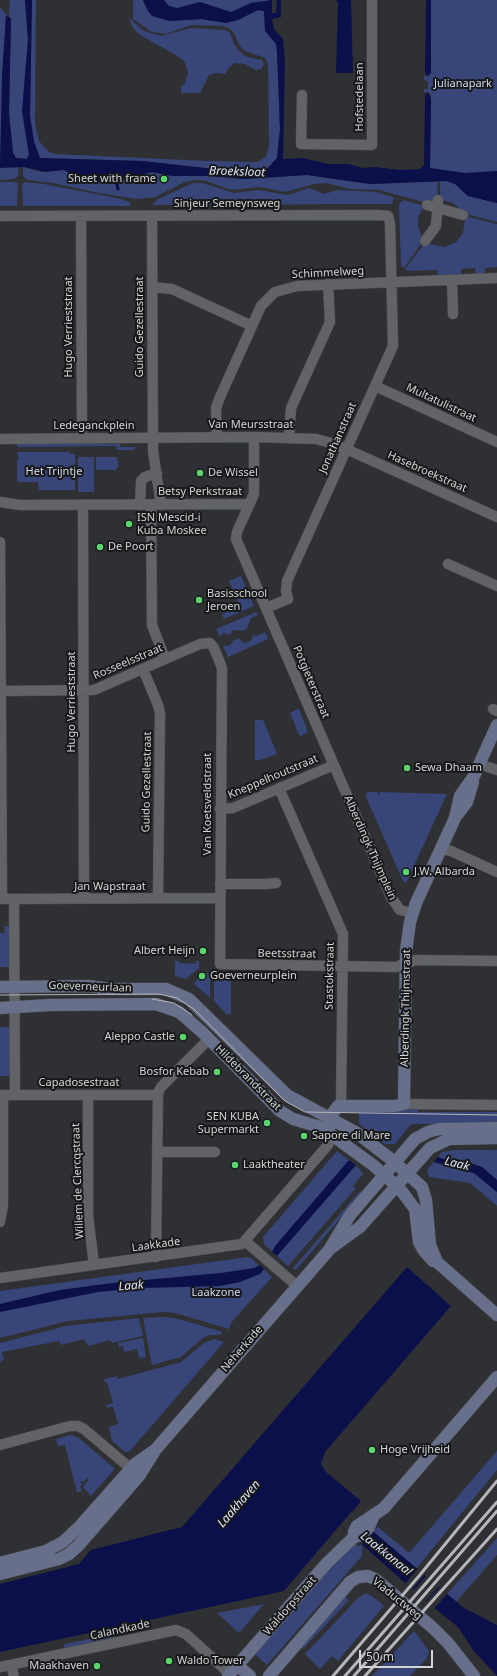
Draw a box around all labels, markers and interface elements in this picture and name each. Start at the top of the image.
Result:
street label: Hofstedelaan [353,63,367,131]
park label: Julianapark [434,77,492,91]
water label: Broeksloot [209,164,265,180]
place label: Sheet with frame [68,172,156,186]
marker: Sheet with frame [159,174,169,184]
street label: Sinjeur Semeynsweg [174,197,280,211]
street label: Schimmelweg [292,265,364,281]
street label: Hugo Verrieststraat [62,276,76,378]
street label: Guido Gezellestraat [133,276,147,378]
street label: Multatulistraat [404,381,478,425]
street label: Jonathanstraat [316,400,360,476]
street label: Van Meursstraat [209,418,293,432]
street label: Ledeganckplein [53,419,135,433]
street label: Hasebroekstraat [385,449,469,495]
park label: Het Trijntje [26,465,82,479]
place label: De Wissel [208,466,258,480]
marker: De Wissel [195,468,205,478]
street label: Betsy Perkstraat [158,485,242,499]
place label: ISN Mescid-i Kuba Moskee [137,511,207,537]
marker: ISN Mescid-i Kuba Moskee [124,519,134,529]
place label: De Poort [108,540,154,554]
marker: De Poort [95,542,105,552]
place label: Basisschool Jeroen [207,587,267,613]
marker: Basisschool Jeroen [194,595,204,605]
street label: Rosseelsstraat [91,641,165,683]
street label: Potgieterstraat [290,644,332,720]
street label: Hugo Verrieststraat [65,651,79,753]
street label: Guido Gezellestraat [140,731,154,833]
street label: Kneppelhoutstraat [226,752,320,802]
street label: Van Koetsveldstraat [201,753,215,855]
place label: Sewa Dhaam [415,761,482,775]
marker: Sewa Dhaam [402,763,412,773]
street label: Alberdingk Thijmplein [341,794,399,902]
place label: J.W. Albarda [414,865,475,879]
marker: J.W. Albarda [401,867,411,877]
street label: Jan Wapstraat [74,880,146,894]
street label: Stastokstraat [323,942,337,1010]
place label: Albert Heijn [134,944,195,958]
marker: Albert Heijn [198,946,208,956]
street label: Beetsstraat [258,947,316,961]
street label: Alberdingk Thijmstraat [398,949,414,1067]
place label: Goeverneurplein [210,969,297,983]
marker: Goeverneurplein [197,971,207,981]
street label: Goeverneurlaan [48,979,132,995]
place label: Aleppo Castle [104,1030,175,1044]
marker: Aleppo Castle [178,1032,188,1042]
street label: Hildebrandstraat [212,1042,284,1114]
place label: Bosfor Kebab [139,1065,209,1079]
marker: Bosfor Kebab [212,1067,222,1077]
street label: Capadosestraat [39,1076,119,1090]
place label: SEN KUBA Supermarkt [198,1110,259,1136]
marker: SEN KUBA Supermarkt [262,1118,272,1128]
street label: Willem de Clercqstraat [69,1123,87,1239]
place label: Sapore di Mare [312,1129,390,1143]
marker: Sapore di Mare [299,1131,309,1141]
water label: Laak [443,1154,471,1174]
place label: Laaktheater [243,1158,305,1172]
marker: Laaktheater [230,1160,240,1170]
street label: Laakkade [131,1235,181,1255]
water label: Laak [118,1278,144,1294]
park label: Laakzone [192,1286,240,1300]
street label: Neherkade [218,1323,266,1375]
place label: Hoge Vrijheid [380,1443,450,1457]
marker: Hoge Vrijheid [367,1445,377,1455]
water label: Laakhaven [215,1478,263,1530]
water label: Laakkanaal [357,1529,415,1579]
street label: Waldorpstraat [261,1574,319,1638]
street label: Viaductweg [370,1575,424,1623]
street label: Calandkade [89,1617,151,1643]
scale bar [361,1642,435,1668]
text: 50 m [366,1648,394,1665]
place label: Waldo Tower [177,1654,243,1668]
marker: Waldo Tower [164,1656,174,1666]
place label: Maakhaven [29,1659,89,1673]
marker: Maakhaven [92,1661,102,1671]

